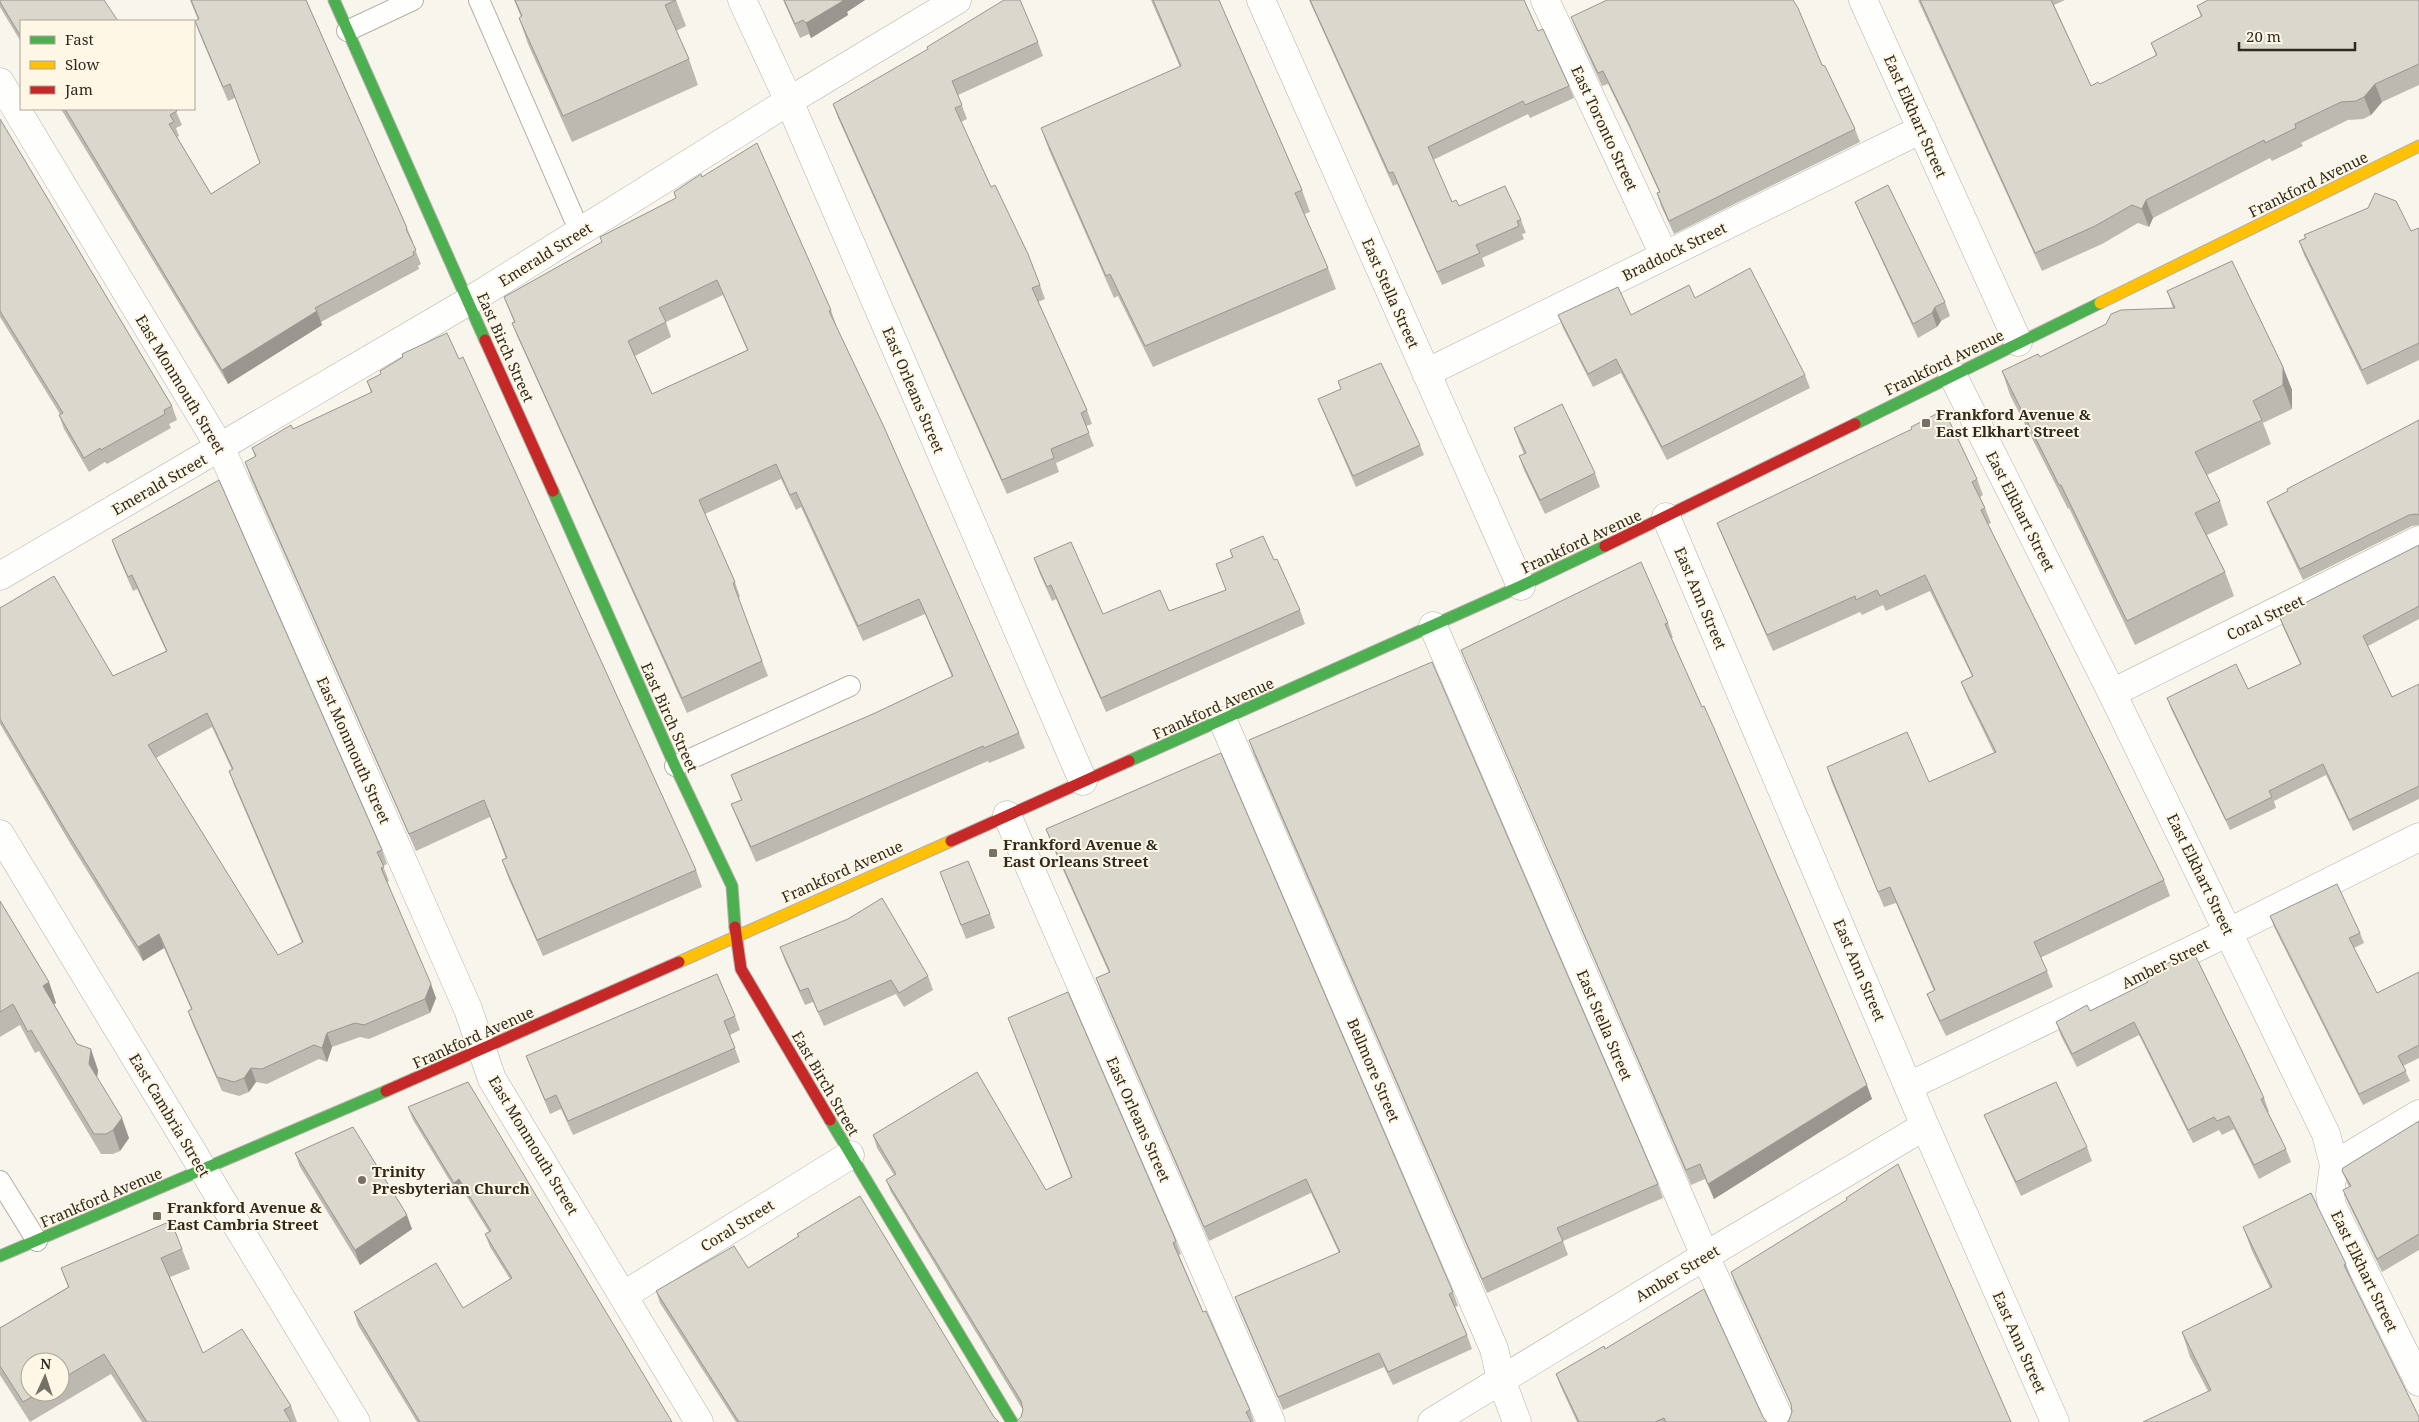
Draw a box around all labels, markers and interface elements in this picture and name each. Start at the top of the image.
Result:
legend [20,20,195,110]
scale bar [2239,20,2355,52]
text: 20 m [2246,26,2281,46]
text: Fast [65,29,94,49]
street label: East Elkhart Street [1880,51,1952,181]
text: Slow [65,54,99,74]
street label: East Toronto Street [1567,62,1643,194]
text: Jam [64,79,93,99]
street label: Frankford Avenue [2245,146,2371,222]
street label: Emerald Street [495,217,595,291]
street label: Braddock Street [1618,217,1730,285]
street label: East Stella Street [1358,235,1424,351]
street label: East Birch Street [473,289,539,405]
street label: East Monmouth Street [131,311,231,457]
street label: East Orleans Street [878,324,950,456]
street label: Frankford Avenue [1881,324,2007,400]
place label: Frankford Avenue & East Elkhart Street [1936,404,2091,441]
marker: Frankford Avenue & East Elkhart Street [1920,417,1932,429]
street label: East Elkhart Street [1982,447,2060,575]
street label: Emerald Street [108,449,210,519]
street label: Frankford Avenue [1518,504,1644,578]
street label: East Ann Street [1670,544,1732,652]
street label: Coral Street [2223,590,2307,644]
street label: East Birch Street [637,659,703,775]
street label: Frankford Avenue [1149,672,1277,744]
street label: East Monmouth Street [313,673,395,827]
street label: East Elkhart Street [2163,810,2239,938]
place label: Frankford Avenue & East Orleans Street [1003,834,1158,871]
street label: Frankford Avenue [778,835,906,907]
marker: Frankford Avenue & East Orleans Street [987,847,999,859]
street label: East Ann Street [1829,916,1891,1024]
street label: Amber Street [2118,933,2212,993]
street label: East Stella Street [1573,966,1637,1084]
street label: Frankford Avenue [409,1001,537,1073]
street label: Bellmore Street [1343,1015,1405,1125]
street label: East Birch Street [788,1027,864,1139]
street label: East Cambria Street [125,1049,215,1181]
street label: East Orleans Street [1102,1053,1176,1185]
street label: East Monmouth Street [484,1072,584,1218]
place label: Trinity Presbyterian Church [372,1161,530,1198]
street label: Frankford Avenue [37,1162,165,1232]
marker: Trinity Presbyterian Church [356,1174,368,1186]
street label: Coral Street [696,1194,778,1256]
place label: Frankford Avenue & East Cambria Street [167,1197,322,1234]
street label: East Elkhart Street [2327,1207,2403,1335]
marker: Frankford Avenue & East Cambria Street [151,1210,163,1222]
street label: Amber Street [1631,1240,1723,1306]
street label: East Ann Street [1989,1288,2051,1396]
north arrow [20,1352,70,1402]
text: N [40,1354,52,1373]

